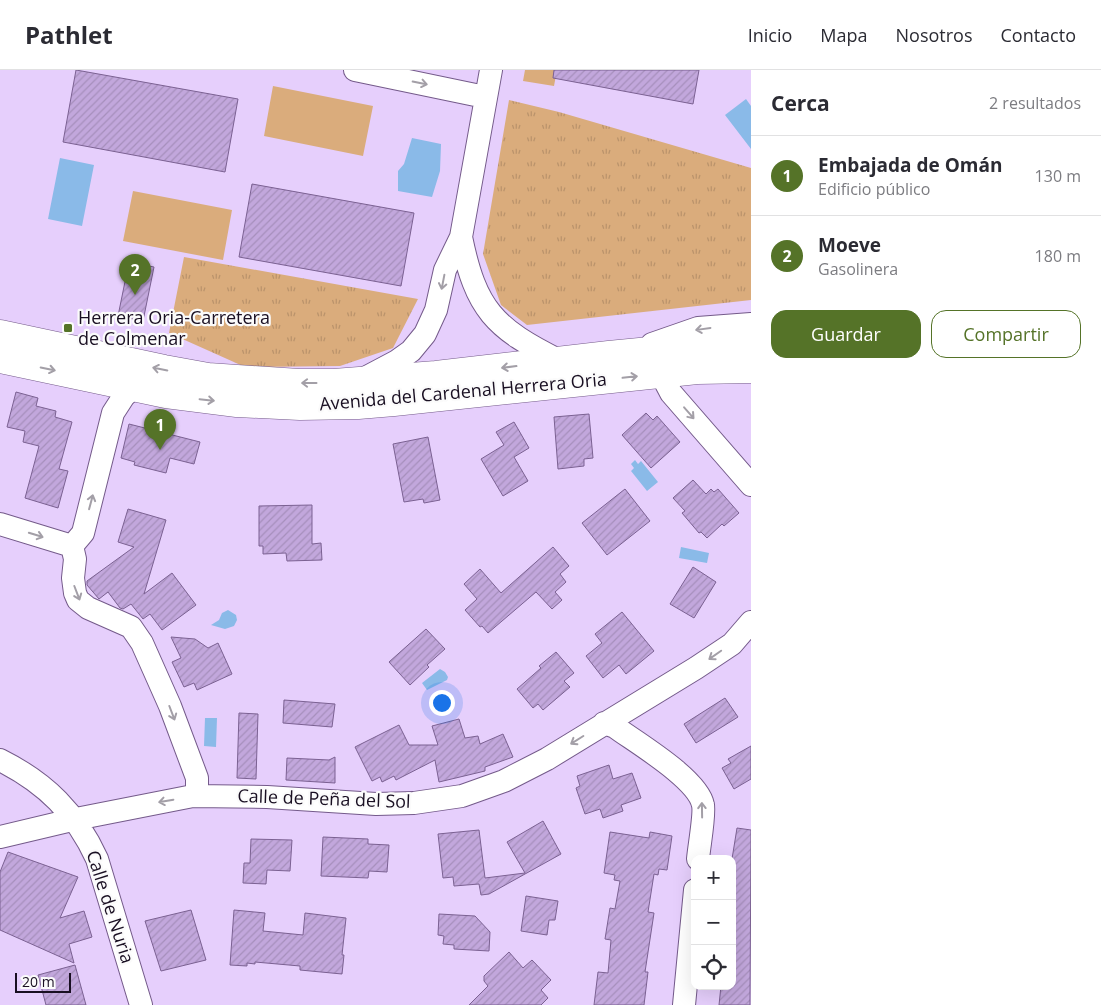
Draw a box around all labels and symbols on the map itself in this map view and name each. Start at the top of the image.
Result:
one-way arrow [412,79,428,88]
pin: 2 [119,254,151,295]
one-way arrow [438,274,447,290]
place label: Herrera Oria-Carretera de Colmenar [78,305,270,350]
marker: Herrera Oria-Carretera de Colmenar [62,322,74,334]
one-way arrow [695,324,711,334]
one-way arrow [501,362,517,372]
one-way arrow [152,363,168,373]
one-way arrow [39,365,55,374]
street label: Avenida del Cardenal Herrera Oria [318,366,608,416]
one-way arrow [622,372,638,382]
one-way arrow [301,378,318,388]
one-way arrow [199,395,215,405]
one-way arrow [683,406,694,419]
pin: 1 [144,409,176,450]
one-way arrow [87,495,97,511]
one-way arrow [28,530,44,540]
one-way arrow [73,585,82,600]
one-way arrow [709,650,723,660]
your location [429,690,455,716]
one-way arrow [168,705,178,720]
one-way arrow [570,735,584,745]
street label: Calle de Peña del Sol [237,783,411,813]
one-way arrow [159,797,175,807]
one-way arrow [697,803,706,819]
street label: Calle de Nuria [81,847,141,966]
scale bar [15,970,71,993]

